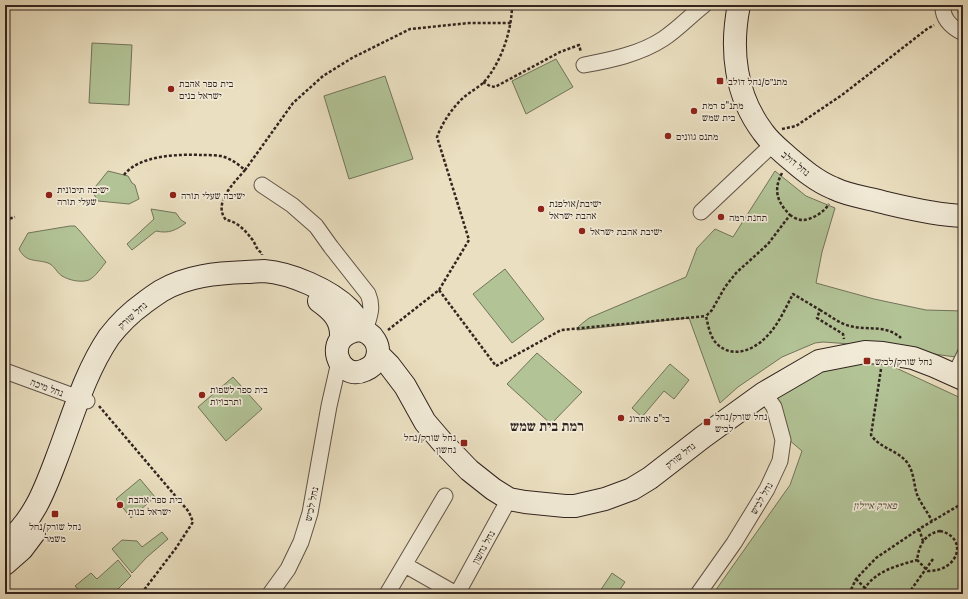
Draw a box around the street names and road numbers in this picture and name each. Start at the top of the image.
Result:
street label: נחל דולב [779,148,813,179]
street label: נחל שורק [115,299,150,332]
street label: נחל מיכה [28,375,65,399]
street label: נחל שורק [663,440,698,471]
street label: נחל לכיש [747,480,776,517]
street label: נחל לכיש [302,486,321,522]
street label: נחל נחשון [469,528,498,566]

